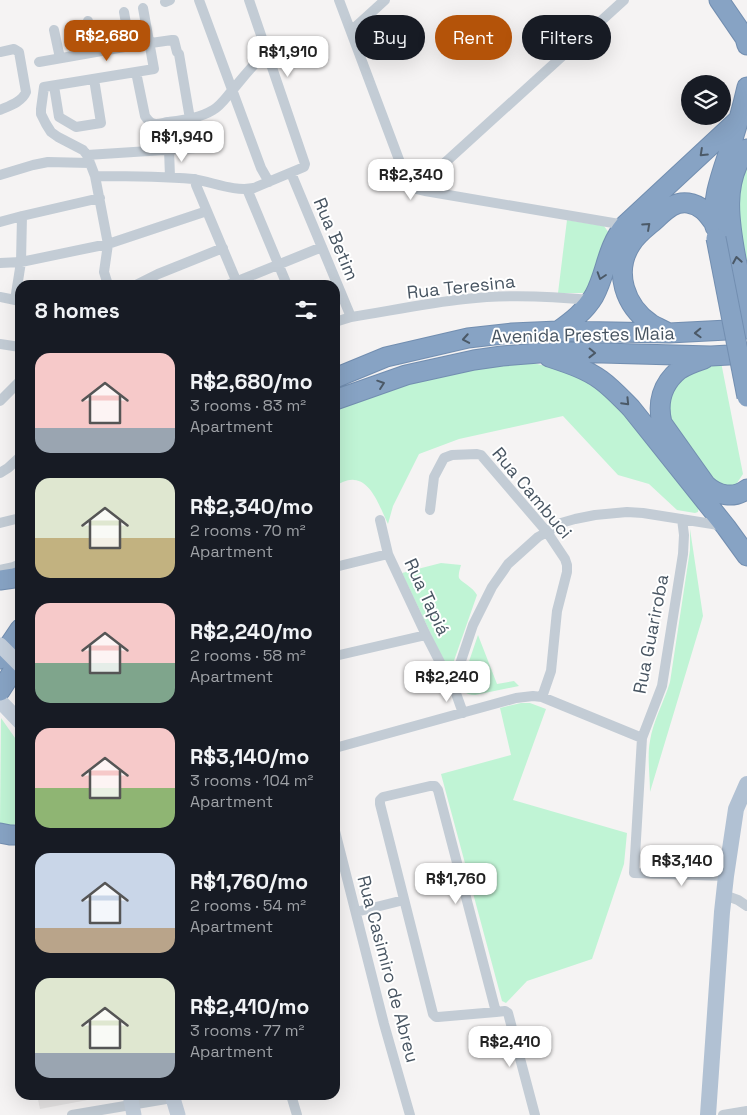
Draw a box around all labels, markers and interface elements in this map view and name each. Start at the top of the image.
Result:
chip: Buy [355,15,425,60]
chip: Rent [435,15,512,60]
chip: Filters [522,15,611,60]
pin: R$2,680 [61,20,153,62]
text: R$2,680 [75,25,139,46]
pin: R$1,910 [242,36,334,78]
text: R$1,910 [258,41,318,62]
map controls [681,75,731,125]
button: layers [681,75,731,125]
pin: R$1,940 [136,120,228,163]
text: R$1,940 [151,126,213,147]
one-way arrow [699,147,708,156]
pin: R$2,340 [365,158,457,201]
text: R$2,340 [379,164,443,185]
street label: Rua Betim [309,194,364,284]
one-way arrow [642,223,651,232]
one-way arrow [732,256,742,265]
street label: Rua Teresina [406,269,516,304]
one-way arrow [597,271,607,280]
icon: filters [292,296,320,324]
text: 8 homes [35,297,120,324]
street label: Avenida Prestes Maia [491,321,675,348]
one-way arrow [694,327,702,338]
one-way arrow [462,333,471,343]
one-way arrow [589,348,597,358]
text: R$2,680/mo [190,368,313,395]
icon: home [75,373,135,433]
one-way arrow [376,380,385,390]
text: 3 rooms · 83 m² [190,395,306,416]
one-way arrow [620,397,629,406]
text: Apartment [190,416,273,437]
street label: Rua Cambuci [487,442,577,543]
text: R$2,340/mo [190,493,313,520]
icon: home [75,498,135,558]
text: 2 rooms · 70 m² [190,520,306,541]
text: Apartment [190,541,273,562]
street label: Rua Tapiá [400,554,455,639]
street label: Rua Guariroba [628,572,673,696]
text: R$2,240/mo [190,618,313,645]
icon: home [75,623,135,683]
text: 2 rooms · 58 m² [190,645,306,666]
pin: R$2,240 [401,660,493,703]
text: Apartment [190,666,273,687]
text: R$2,240 [415,666,479,687]
text: R$3,140/mo [190,743,309,770]
icon: home [75,748,135,808]
text: 3 rooms · 104 m² [190,770,313,791]
text: Apartment [190,791,273,812]
pin: R$3,140 [636,844,728,887]
text: R$3,140 [651,850,713,871]
pin: R$1,760 [410,862,502,905]
text: R$1,760/mo [190,868,308,895]
text: R$1,760 [426,868,486,889]
icon: home [75,873,135,933]
street label: Rua Casimiro de Abreu [352,873,425,1065]
text: 2 rooms · 54 m² [190,895,306,916]
text: Apartment [190,916,273,937]
text: R$2,410/mo [190,993,309,1020]
icon: home [75,998,135,1058]
text: 3 rooms · 77 m² [190,1020,304,1041]
pin: R$2,410 [464,1026,556,1068]
text: R$2,410 [479,1031,541,1052]
text: Apartment [190,1041,273,1062]

